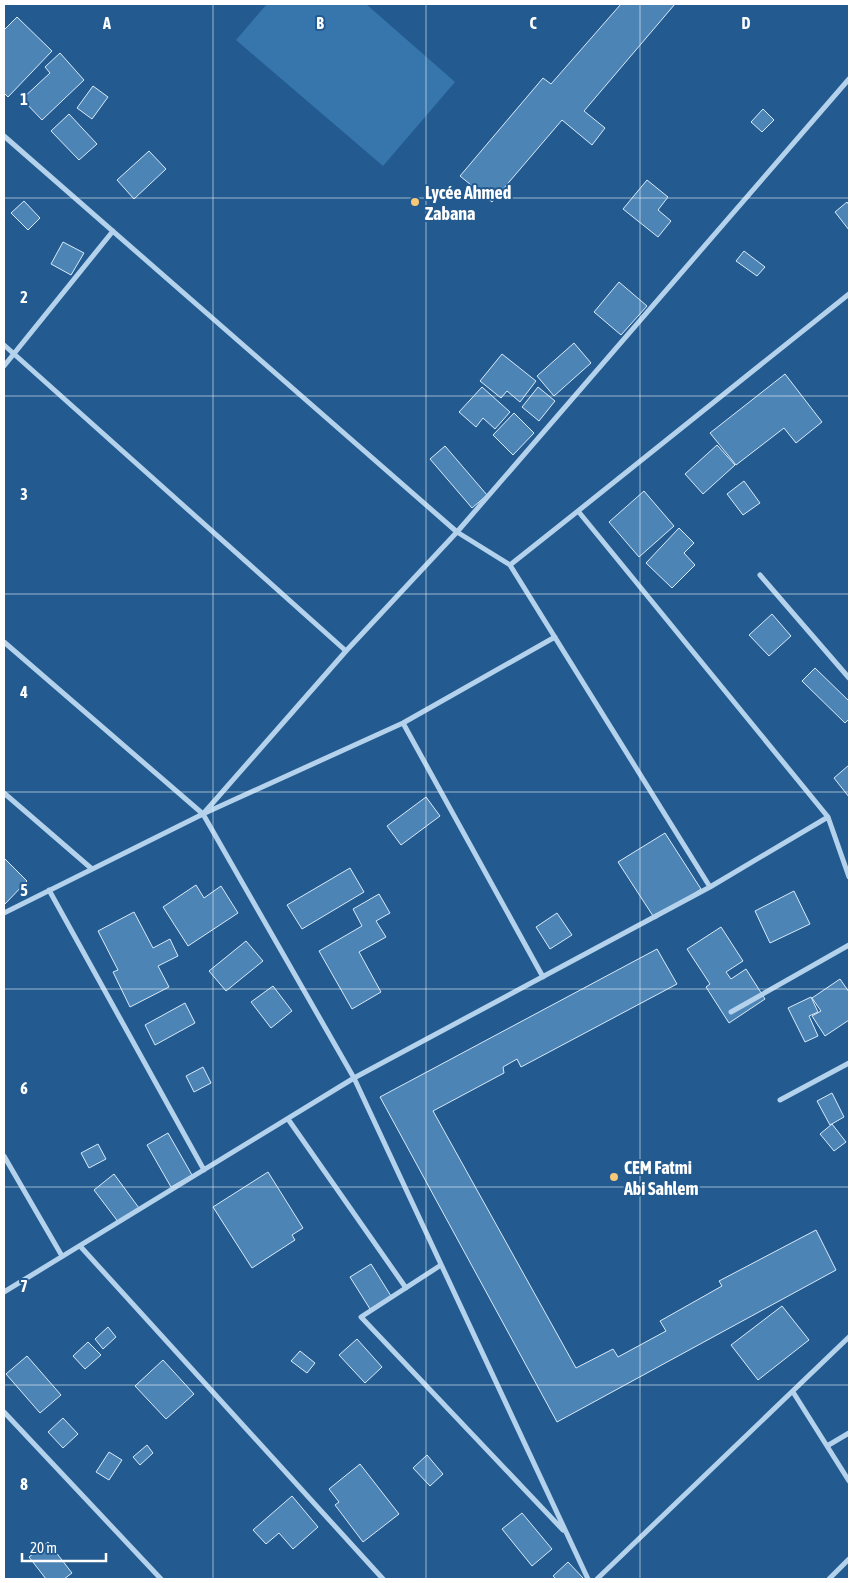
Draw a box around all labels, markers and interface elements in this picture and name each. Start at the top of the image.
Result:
text: A [102,14,111,32]
text: B [316,14,324,32]
text: C [529,14,537,32]
text: D [742,14,751,32]
text: 1 [20,90,28,108]
place label: Lycée Ahmed Zabana [425,182,511,224]
marker: Lycée Ahmed Zabana [409,196,421,208]
text: 2 [20,288,28,306]
text: 3 [20,485,28,503]
text: 4 [19,683,28,701]
text: 5 [20,881,28,899]
text: 6 [20,1079,28,1097]
place label: CEM Fatmi Abi Sahlem [623,1157,698,1199]
marker: CEM Fatmi Abi Sahlem [608,1171,620,1183]
text: 7 [20,1277,28,1295]
text: 8 [20,1475,28,1493]
scale bar [22,1530,106,1562]
text: 20 m [30,1539,57,1556]

